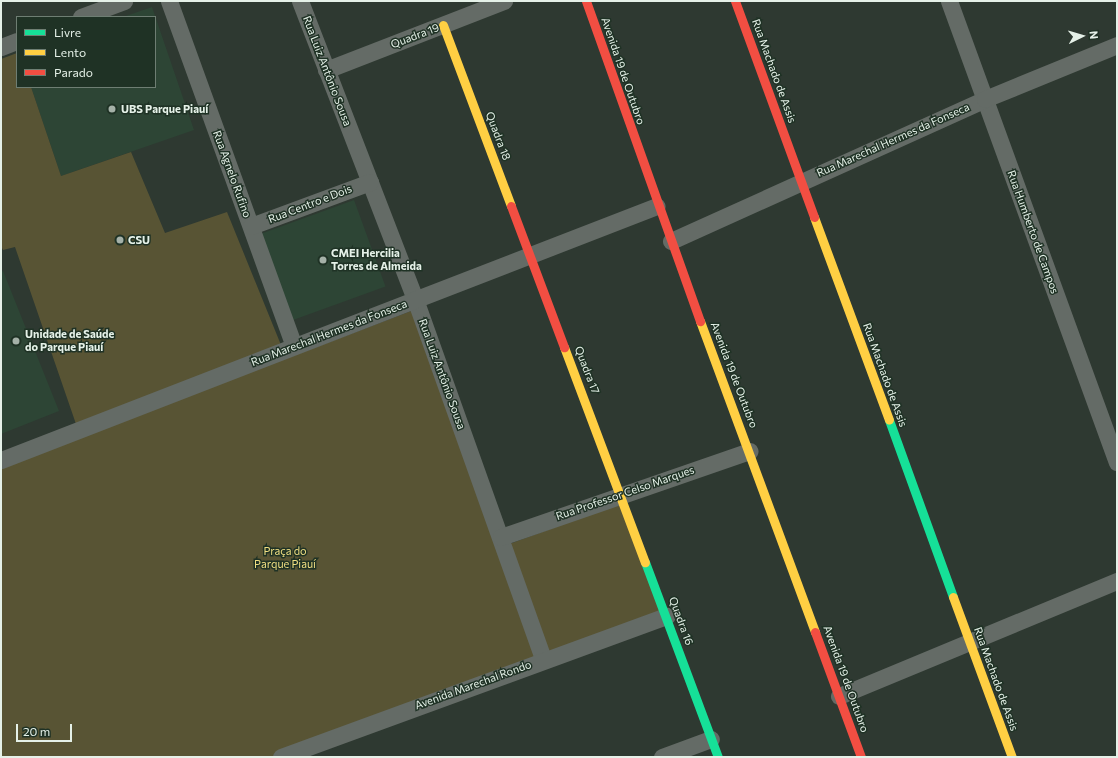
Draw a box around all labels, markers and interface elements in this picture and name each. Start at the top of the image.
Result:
street label: Rua Luiz Antônio Sousa [300,14,354,128]
legend [16,16,156,88]
street label: Avenida 19 de Outubro [598,16,648,126]
north arrow [1062,16,1102,56]
street label: Rua Machado de Assis [749,17,799,125]
street label: Quadra 19 [389,21,441,51]
text: Livre [54,25,81,39]
text: N [1088,30,1101,40]
text: Lento [54,45,86,59]
text: Parado [54,65,93,79]
street label: Rua Marechal Hermes da Fonseca [814,100,972,180]
place label: UBS Parque Piauí [121,102,208,116]
marker: UBS Parque Piauí [106,103,118,115]
street label: Quadra 18 [483,110,513,162]
street label: Rua Agnelo Rufino [210,129,254,219]
street label: Rua Humberto de Campos [1005,169,1061,295]
street label: Rua Centro e Dois [266,182,354,226]
place label: CSU [128,233,150,247]
marker: CSU [115,235,125,245]
place label: CMEI Hercilia Torres de Almeida [331,247,422,273]
marker: CMEI Hercilia Torres de Almeida [318,255,328,265]
street label: Rua Marechal Hermes da Fonseca [249,297,409,369]
street label: Rua Luiz Antônio Sousa [416,317,468,431]
street label: Avenida 19 de Outubro [708,320,760,430]
street label: Rua Machado de Assis [860,321,910,429]
place label: Unidade de Saúde do Parque Piauí [25,328,114,354]
marker: Unidade de Saúde do Parque Piauí [10,335,22,347]
street label: Quadra 17 [572,344,602,396]
street label: Rua Professor Celso Marques [554,463,696,523]
park label: Praça do Parque Piauí [254,545,316,571]
street label: Quadra 16 [666,595,696,647]
street label: Avenida 19 de Outubro [821,624,871,734]
street label: Rua Machado de Assis [971,625,1021,733]
street label: Avenida Marechal Rondo [413,658,533,712]
scale bar [18,716,74,742]
text: 20 m [23,724,50,738]

